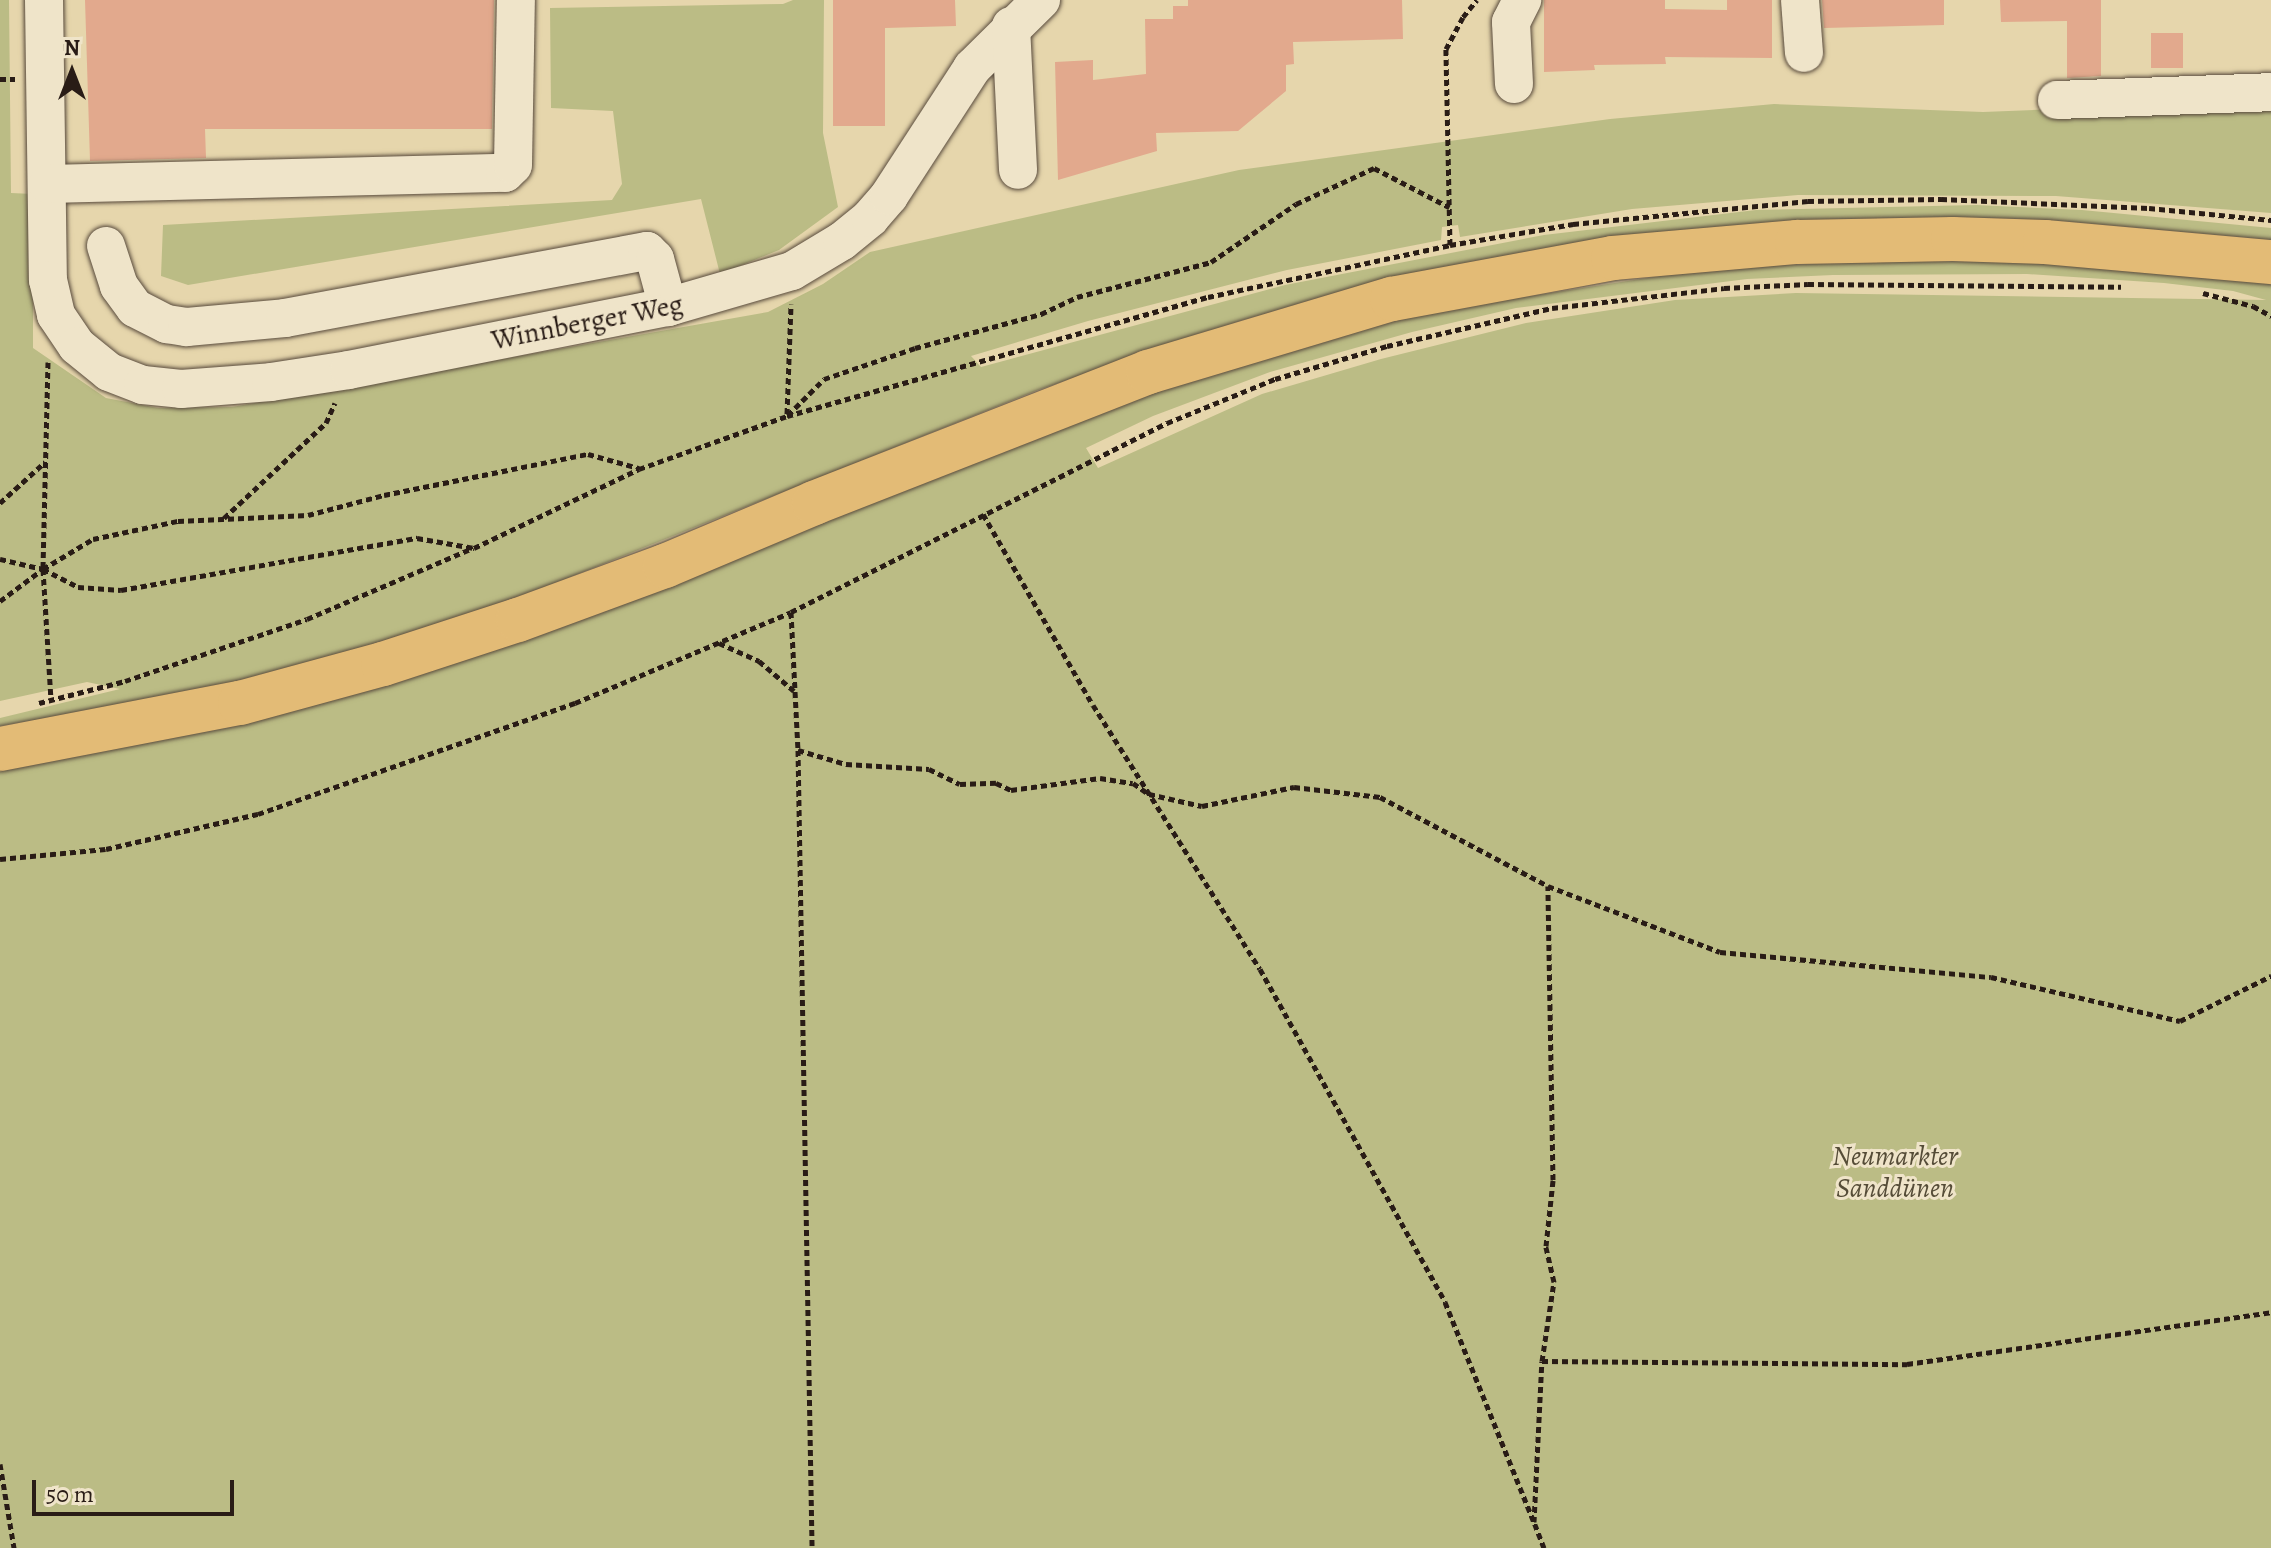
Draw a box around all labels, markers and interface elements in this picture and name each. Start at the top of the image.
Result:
north arrow [32,32,112,112]
text: N [64,33,80,63]
street label: Winnberger Weg [488,287,686,357]
park label: Neumarkter Sanddünen [1832,1139,1958,1205]
scale bar [36,1464,238,1514]
text: 50 m [46,1478,94,1510]

